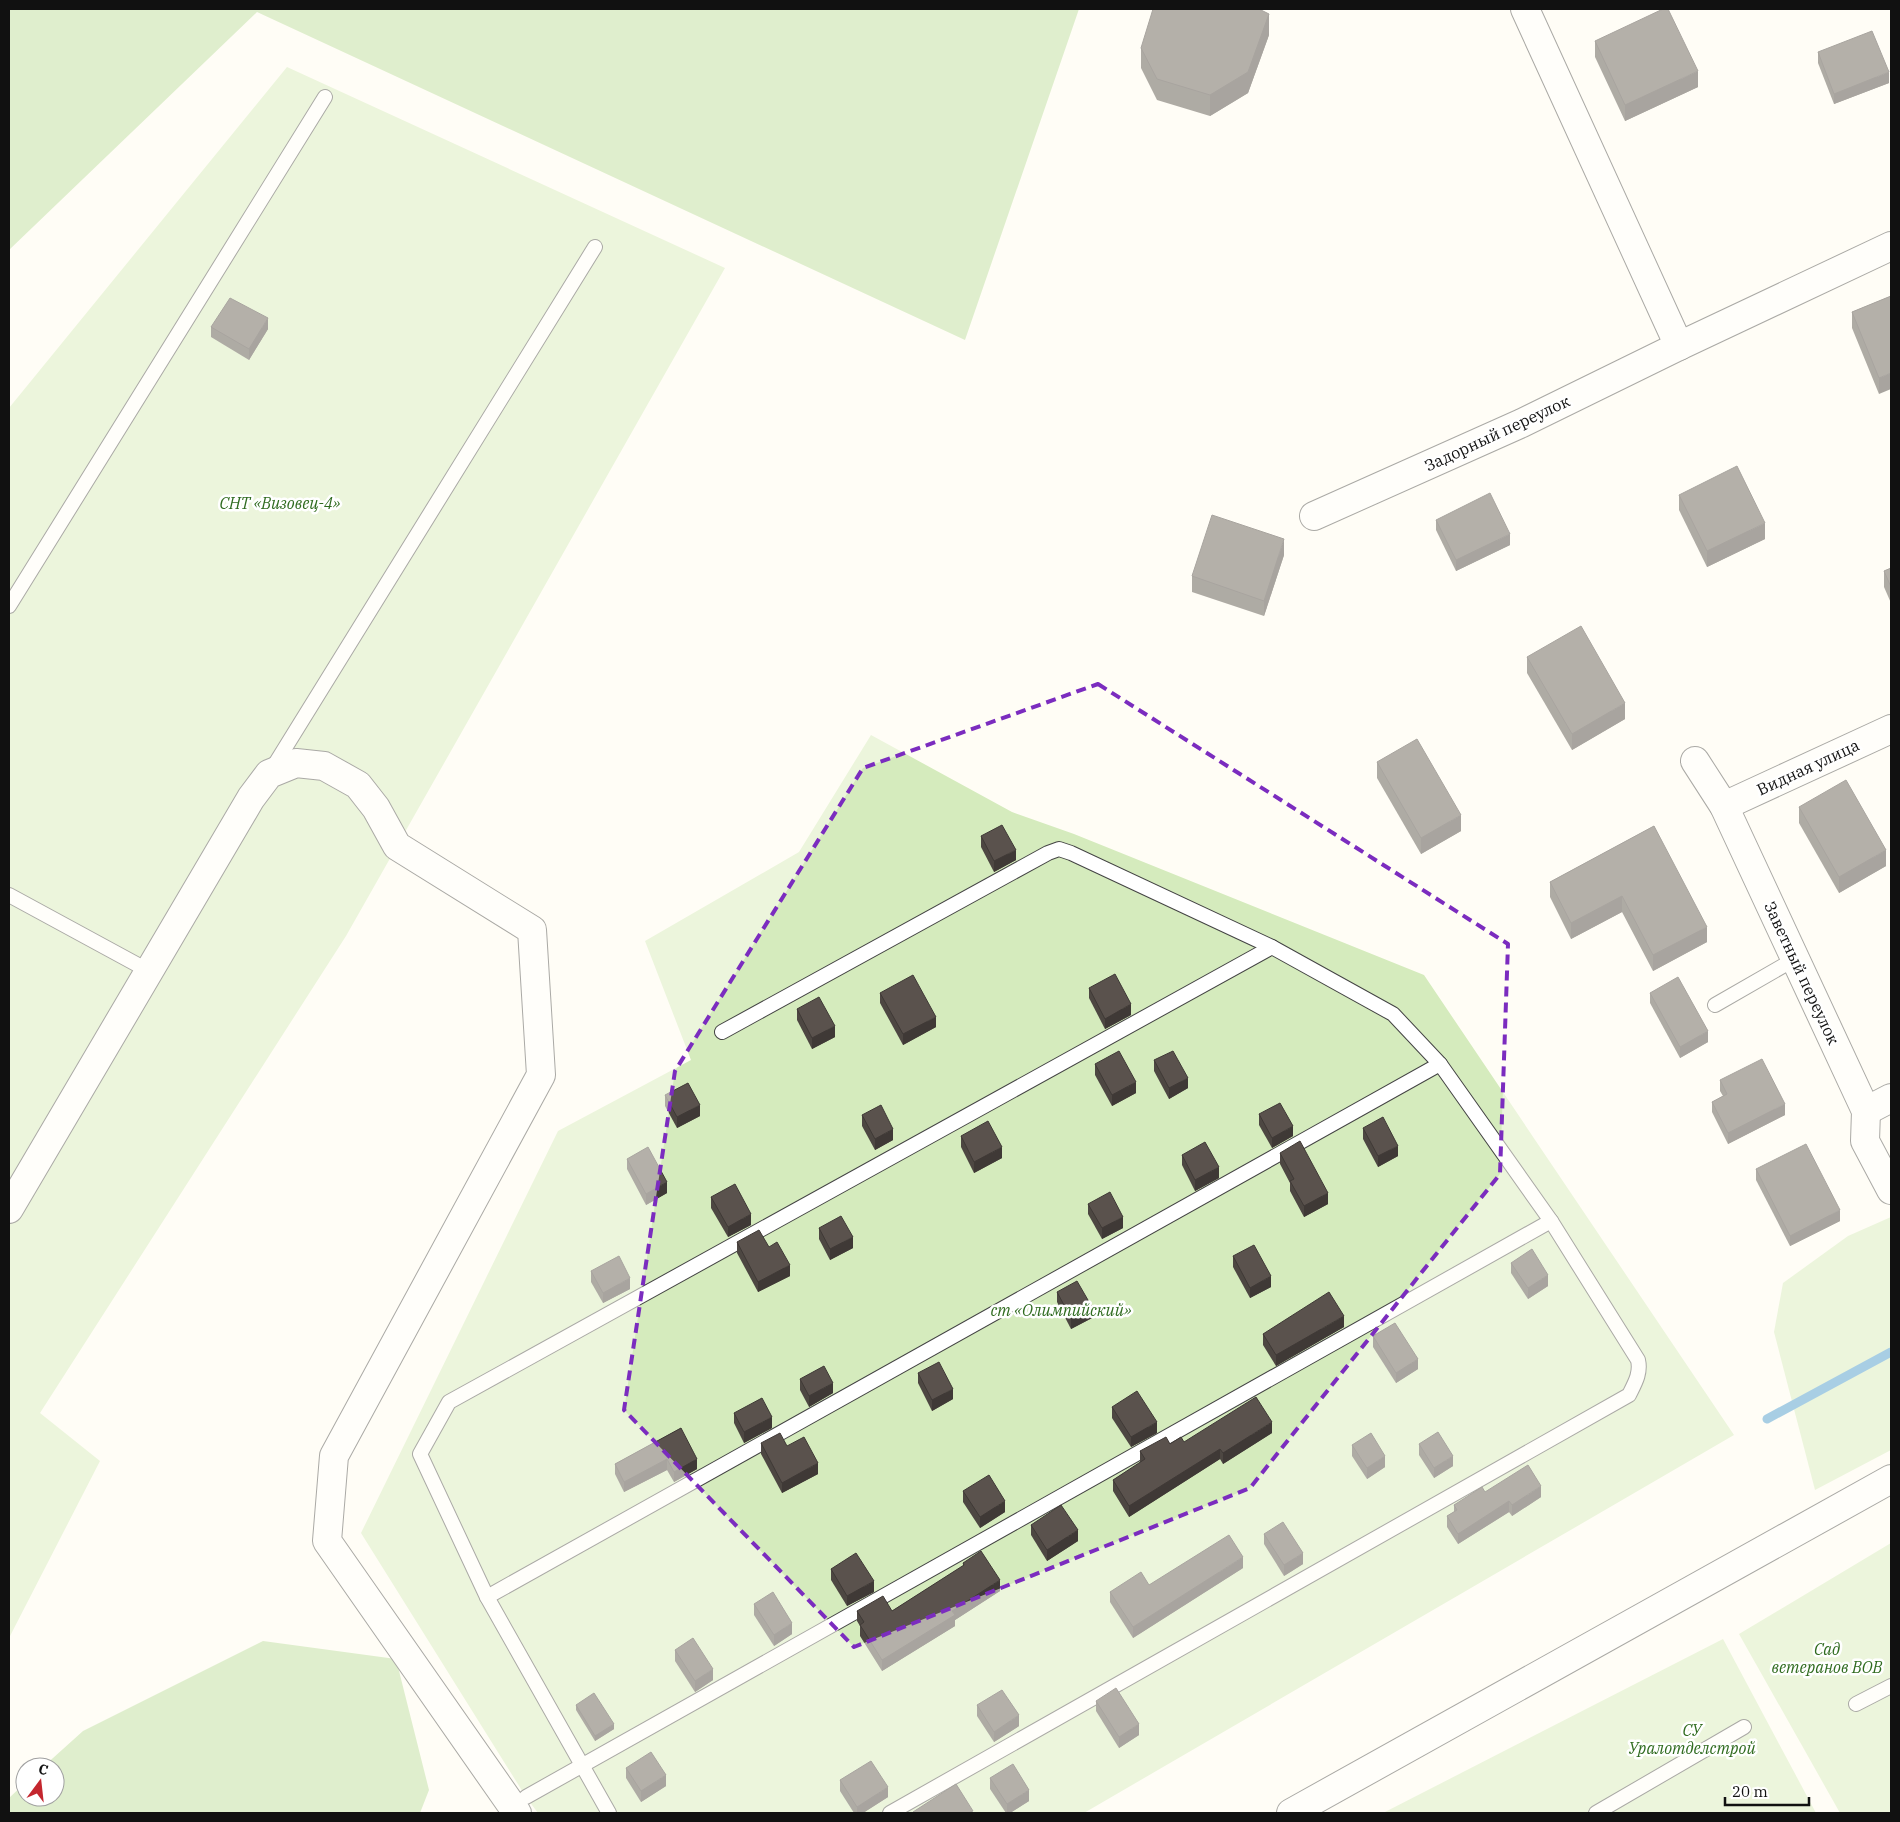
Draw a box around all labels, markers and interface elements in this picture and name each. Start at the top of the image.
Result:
street label: Задорный переулок [1421,390,1573,475]
park label: СНТ «Визовец-4» [220,493,341,513]
street label: Видная улица [1754,734,1863,799]
street label: Заветный переулок [1760,898,1844,1048]
park label: ст «Олимпийский» [990,1300,1132,1320]
park label: Сад ветеранов ВОВ [1772,1639,1883,1677]
park label: СУ Уралотделстрой [1629,1720,1755,1758]
north arrow [15,1757,65,1807]
text: С [37,1760,50,1779]
scale bar [1725,1774,1809,1806]
text: 20 m [1732,1782,1768,1801]

